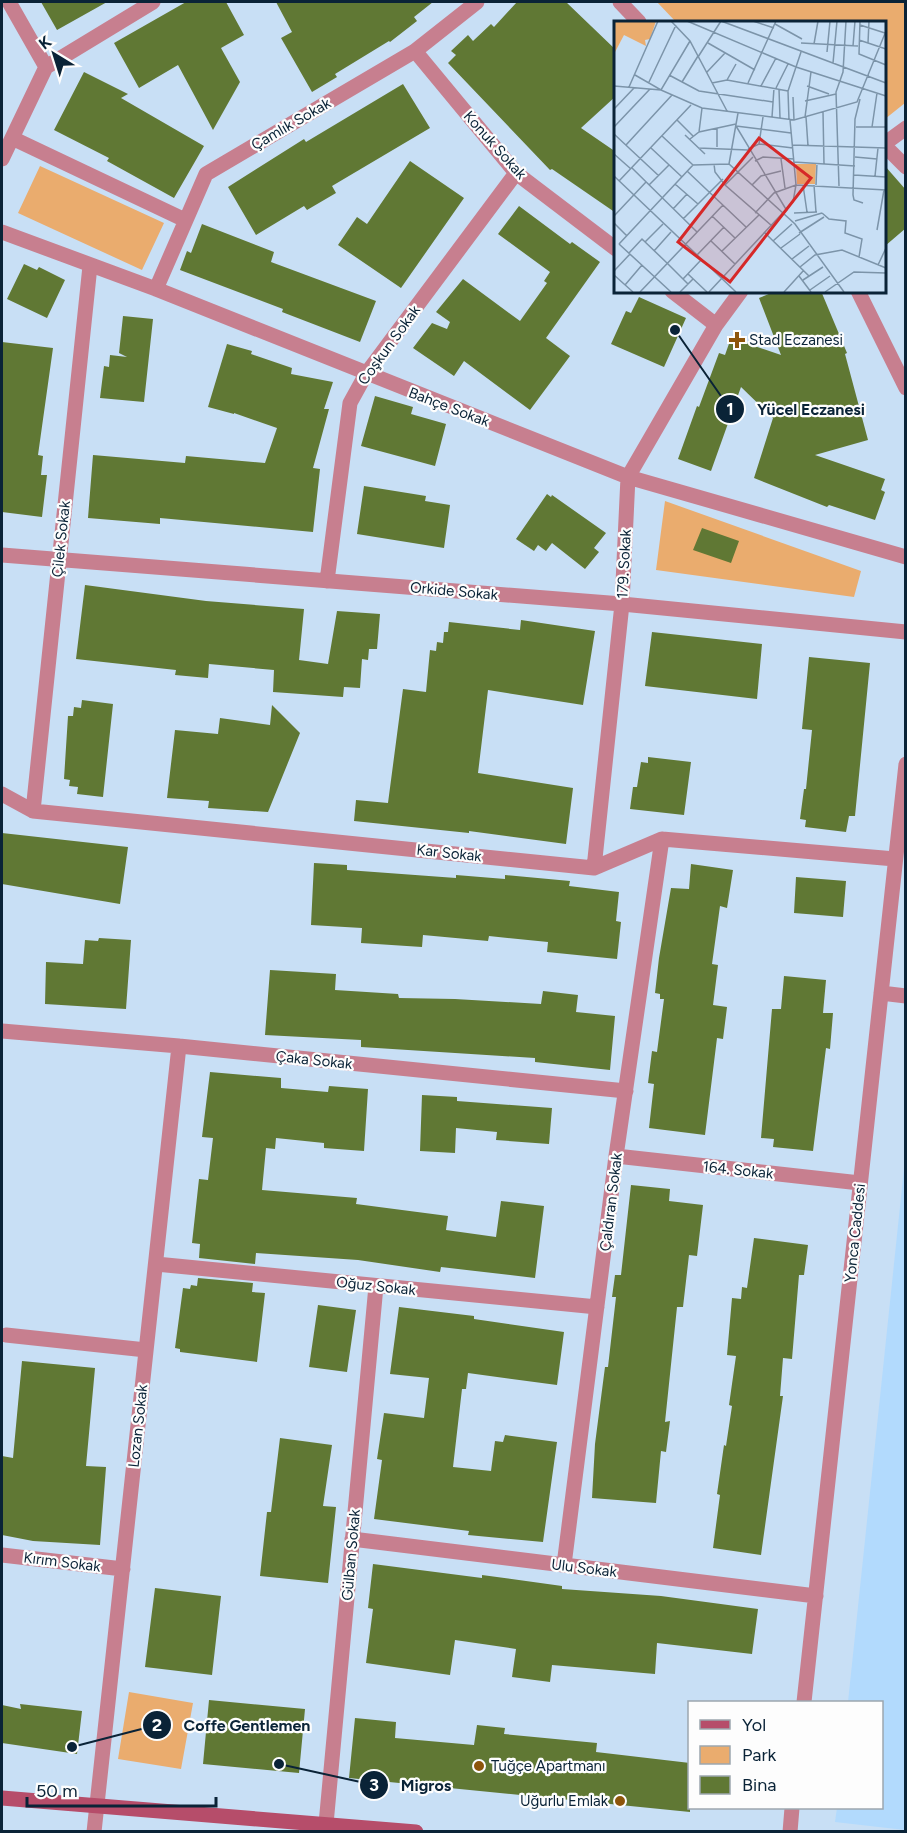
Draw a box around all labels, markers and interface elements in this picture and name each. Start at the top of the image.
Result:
inset map [614,21,886,292]
north arrow [24,24,84,84]
text: K [35,32,55,53]
street label: Çamlık Sokak [248,94,335,154]
street label: Konuk Sokak [460,107,531,183]
street label: Coşkun Sokak [354,301,424,388]
place label: Stad Eczanesi [749,331,843,349]
marker: Stad Eczanesi [730,333,744,347]
street label: Bahçe Sokak [406,383,493,431]
callout: Yücel Eczanesi [715,392,877,426]
text: 1 [726,398,734,420]
text: Yücel Eczanesi [757,400,865,419]
street label: Çilek Sokak [48,499,74,578]
street label: 179. Sokak [613,528,635,599]
street label: Orkide Sokak [409,578,499,604]
street label: Kar Sokak [416,841,483,865]
street label: Çaka Sokak [275,1047,354,1073]
street label: Çaldıran Sokak [596,1151,626,1252]
street label: 164. Sokak [702,1157,775,1183]
street label: Yonca Caddesi [841,1183,869,1283]
street label: Oğuz Sokak [335,1273,417,1299]
street label: Lozan Sokak [125,1383,151,1468]
street label: Gülban Sokak [338,1508,364,1601]
street label: Kırım Sokak [22,1548,102,1576]
street label: Ulu Sokak [550,1555,619,1581]
legend [688,1701,883,1809]
callout: Coffe Gentlemen [142,1708,323,1742]
text: 2 [152,1714,162,1736]
text: Yol [742,1714,766,1736]
text: Coffe Gentlemen [184,1716,310,1735]
text: Park [742,1744,777,1766]
place label: Tuğçe Apartmanı [491,1757,605,1775]
marker: Tuğçe Apartmanı [472,1759,486,1773]
callout: Migros [359,1768,463,1802]
scale bar [27,1770,216,1808]
text: 3 [369,1774,379,1796]
text: Bina [742,1774,776,1796]
text: Migros [401,1776,452,1795]
text: 50 m [36,1780,78,1802]
place label: Uğurlu Emlak [520,1792,609,1810]
marker: Uğurlu Emlak [613,1794,627,1808]

